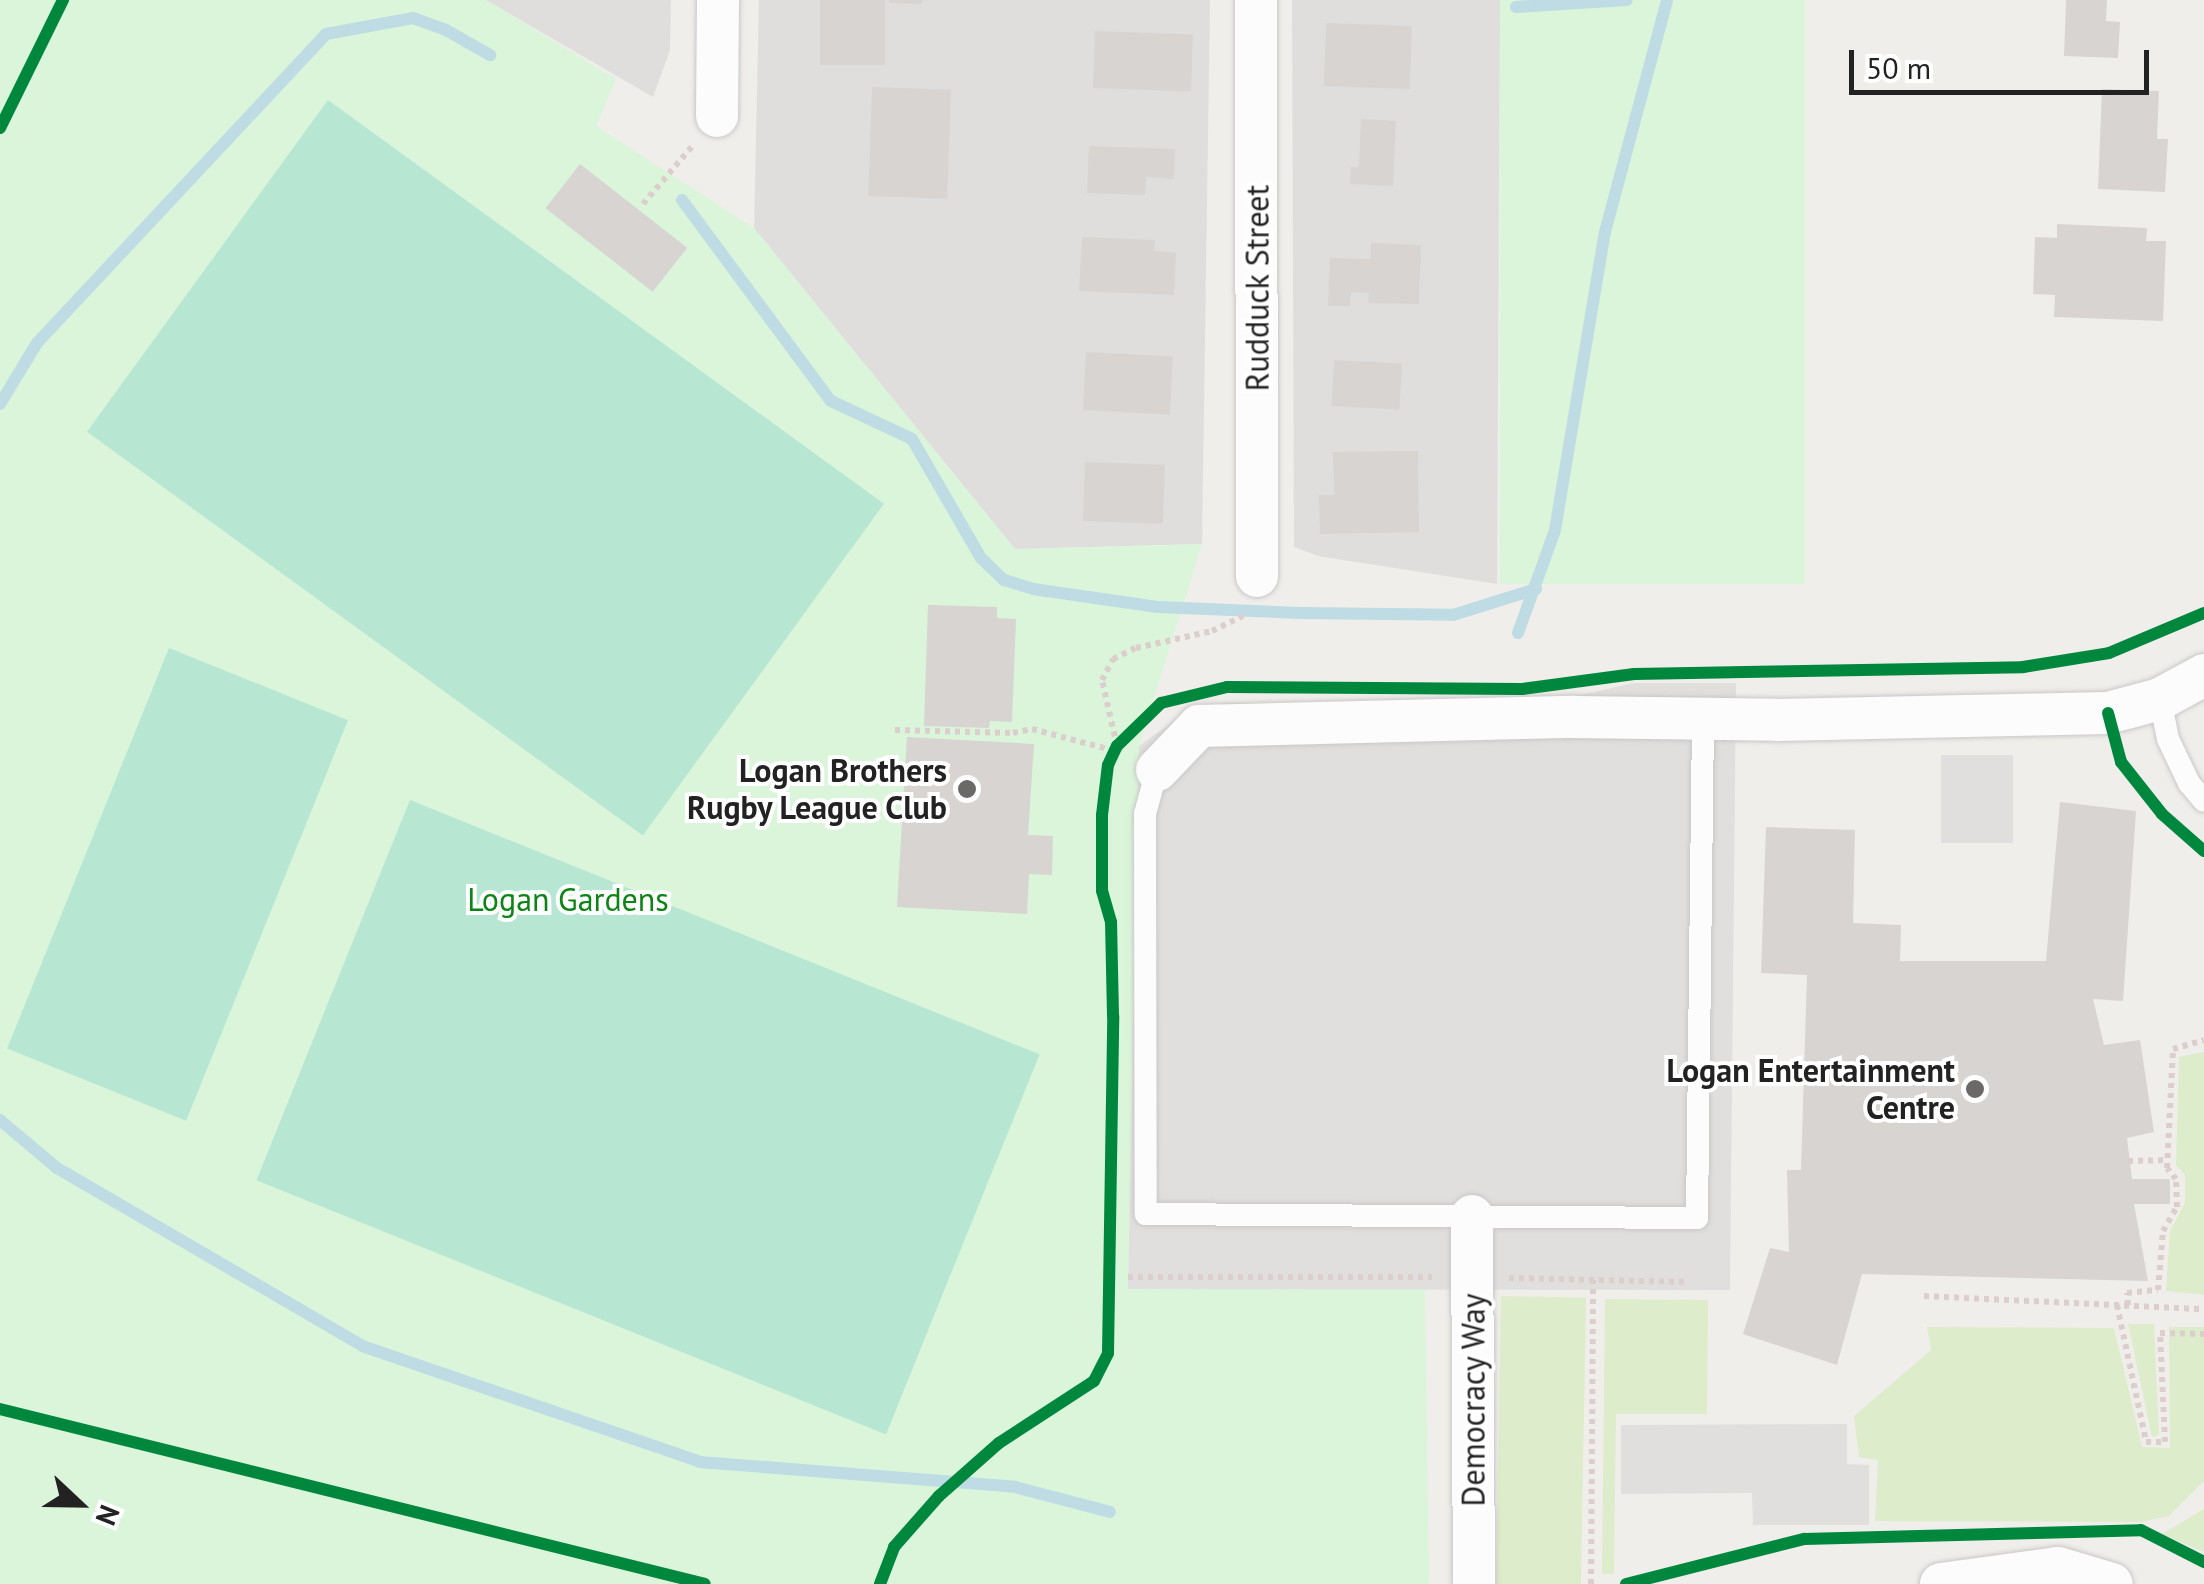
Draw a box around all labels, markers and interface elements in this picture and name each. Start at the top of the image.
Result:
scale bar [1854,30,2154,92]
text: 50 m [1866,48,1931,87]
street label: Rudduck Street [1238,184,1276,392]
place label: Logan Brothers Rugby League Club [685,752,947,827]
marker: Logan Brothers Rugby League Club [956,778,978,800]
park label: Logan Gardens [467,880,669,918]
place label: Logan Entertainment Centre [1667,1052,1955,1127]
marker: Logan Entertainment Centre [1964,1078,1986,1100]
street label: Democracy Way [1454,1293,1492,1507]
north arrow [30,1454,130,1554]
text: N [88,1500,129,1531]

